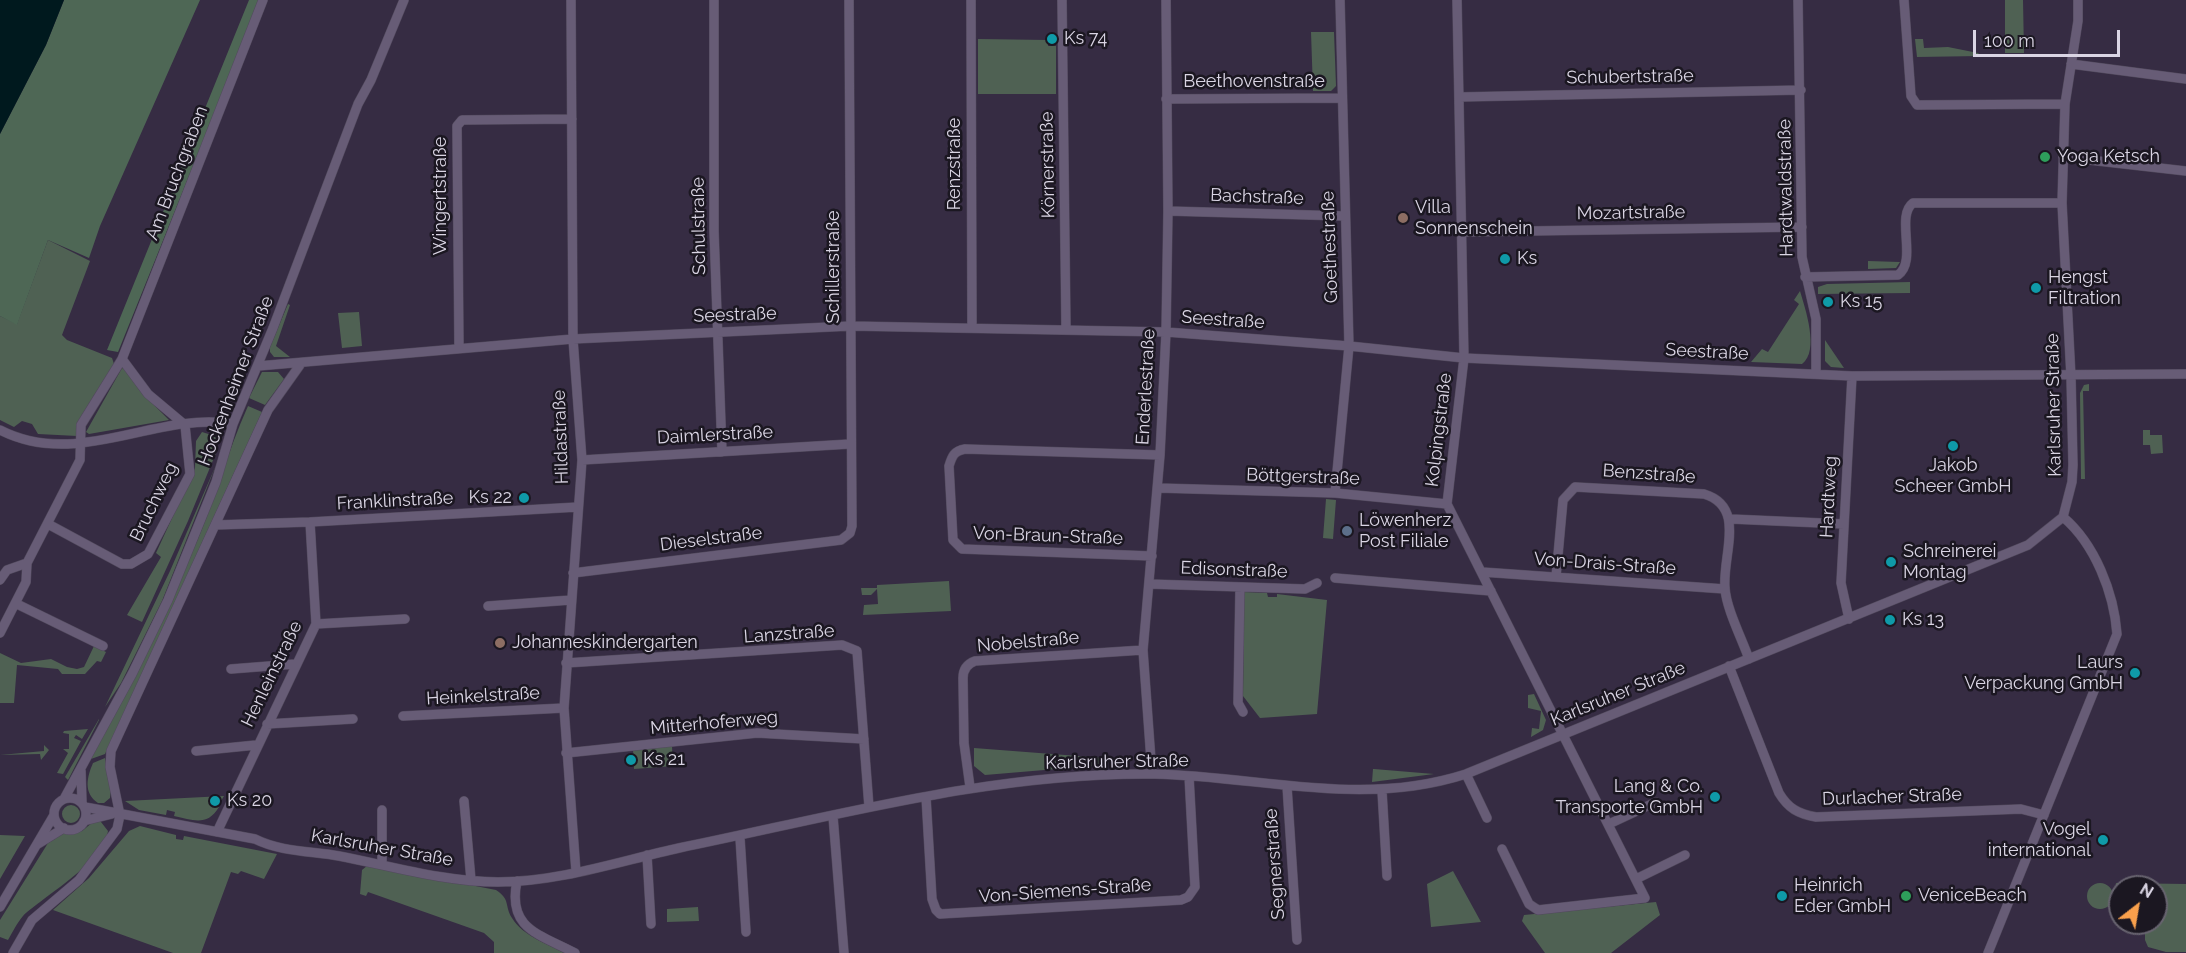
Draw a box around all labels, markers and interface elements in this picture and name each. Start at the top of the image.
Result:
scale bar [1976,18,2123,56]
place label: Ks 74 [1064,28,1107,50]
text: 100 m [1984,30,2035,51]
marker: Ks 74 [1045,32,1059,46]
street label: Schubertstraße [1566,65,1694,89]
street label: Beethovenstraße [1183,71,1325,93]
street label: Am Bruchgraben [141,103,213,243]
street label: Körnerstraße [1036,111,1060,219]
street label: Renzstraße [944,118,966,210]
street label: Hardtwaldstraße [1774,119,1798,257]
street label: Wingertstraße [430,137,452,255]
place label: Yoga Ketsch [2057,146,2160,168]
marker: Yoga Ketsch [2038,150,2052,164]
street label: Schulstraße [687,177,711,275]
street label: Bachstraße [1210,185,1304,209]
street label: Goethestraße [1317,190,1343,304]
place label: Villa Sonnenschein [1415,197,1533,240]
street label: Mozartstraße [1577,201,1685,225]
street label: Schillerstraße [823,210,845,324]
marker: Villa Sonnenschein [1396,211,1410,225]
place label: Ks [1517,248,1537,270]
marker: Ks [1498,252,1512,266]
place label: Hengst Filtration [2048,267,2121,310]
marker: Hengst Filtration [2029,281,2043,295]
place label: Ks 15 [1840,291,1882,313]
street label: Hockenheimer Straße [194,293,278,469]
marker: Ks 15 [1821,295,1835,309]
street label: Seestraße [693,303,777,327]
street label: Seestraße [1181,306,1265,334]
street label: Enderlestraße [1132,328,1160,446]
street label: Karlsruher Straße [2042,333,2066,477]
street label: Seestraße [1665,339,1749,365]
street label: Kolpingstraße [1421,372,1457,488]
street label: Hildastraße [549,389,573,485]
street label: Daimlerstraße [656,421,774,449]
marker: Jakob Scheer GmbH [1946,439,1960,453]
street label: Hardtweg [1816,455,1842,539]
place label: Jakob Scheer GmbH [1894,455,2012,498]
street label: Bruchweg [126,459,182,545]
street label: Benzstraße [1602,460,1696,488]
street label: Böttgerstraße [1246,464,1360,490]
street label: Franklinstraße [336,487,454,515]
place label: Ks 22 [468,487,512,509]
marker: Ks 22 [517,491,531,505]
place label: Löwenherz Post Filiale [1359,510,1451,552]
street label: Dieselstraße [659,522,763,556]
street label: Von-Braun-Straße [973,523,1123,549]
marker: Löwenherz Post Filiale [1340,524,1354,538]
place label: Schreinerei Montag [1903,541,1996,584]
street label: Von-Drais-Straße [1533,548,1677,580]
marker: Schreinerei Montag [1884,555,1898,569]
street label: Edisonstraße [1180,557,1288,583]
place label: Ks 13 [1902,609,1944,631]
marker: Ks 13 [1883,613,1897,627]
street label: Henleinstraße [237,617,307,731]
street label: Lanzstraße [743,620,835,648]
street label: Nobelstraße [976,627,1080,657]
place label: Johanneskindergarten [512,632,698,654]
marker: Johanneskindergarten [493,636,507,650]
place label: Laurs Verpackung GmbH [1964,652,2123,694]
street label: Karlsruher Straße [1547,657,1689,731]
marker: Laurs Verpackung GmbH [2128,666,2142,680]
street label: Heinkelstraße [426,682,540,710]
street label: Mitterhoferweg [649,707,779,739]
place label: Ks 21 [643,749,685,771]
street label: Karlsruher Straße [1045,750,1189,774]
marker: Ks 21 [624,753,638,767]
place label: Lang & Co. Transporte GmbH [1556,776,1703,818]
street label: Durlacher Straße [1822,784,1962,810]
place label: Ks 20 [227,790,272,812]
marker: Lang & Co. Transporte GmbH [1708,790,1722,804]
marker: Ks 20 [208,794,222,808]
street label: Segnerstraße [1260,808,1290,920]
place label: Vogel international [1988,819,2091,862]
street label: Karlsruher Straße [309,825,455,871]
marker: Vogel international [2096,833,2110,847]
street label: Von-Siemens-Straße [978,874,1152,908]
place label: Heinrich Eder GmbH [1794,875,1891,918]
north arrow [2108,875,2168,935]
text: N [2136,880,2157,902]
place label: VeniceBeach [1918,885,2027,907]
marker: Heinrich Eder GmbH [1775,889,1789,903]
marker: VeniceBeach [1899,889,1913,903]

